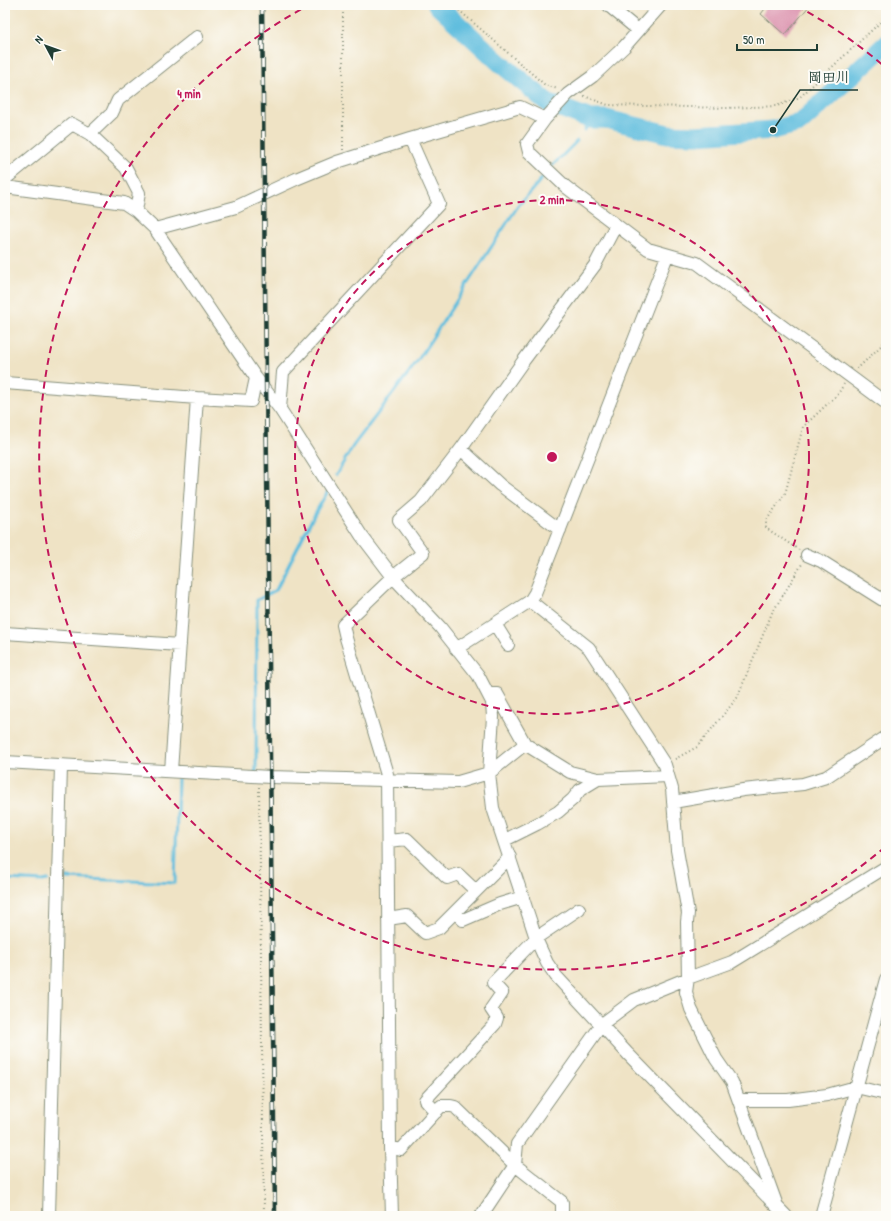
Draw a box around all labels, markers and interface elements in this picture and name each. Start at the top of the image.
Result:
north arrow [26,26,66,66]
scale bar [737,26,817,52]
text: 50 m [743,31,764,48]
text: N [31,33,46,46]
callout: 岡田川 [800,64,858,90]
text: 岡田川 [808,67,850,86]
text: 4 min [177,85,201,102]
text: 2 min [540,191,565,208]
centre of rings [545,450,559,464]

